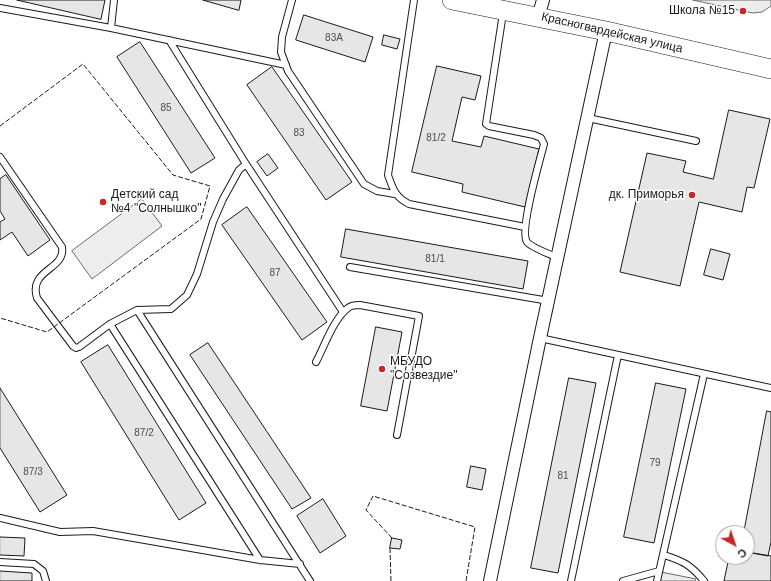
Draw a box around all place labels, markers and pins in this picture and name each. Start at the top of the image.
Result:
place label: Школа №15 [669,4,735,18]
marker: Школа №15 [738,6,748,16]
place label: Детский сад №4 "Солнышко" [111,188,201,216]
place label: дк. Приморья [609,188,684,202]
marker: дк. Приморья [687,190,697,200]
marker: Детский сад №4 "Солнышко" [98,197,108,207]
place label: МБУДО "Созвездие" [390,355,457,383]
marker: МБУДО "Созвездие" [377,364,387,374]

